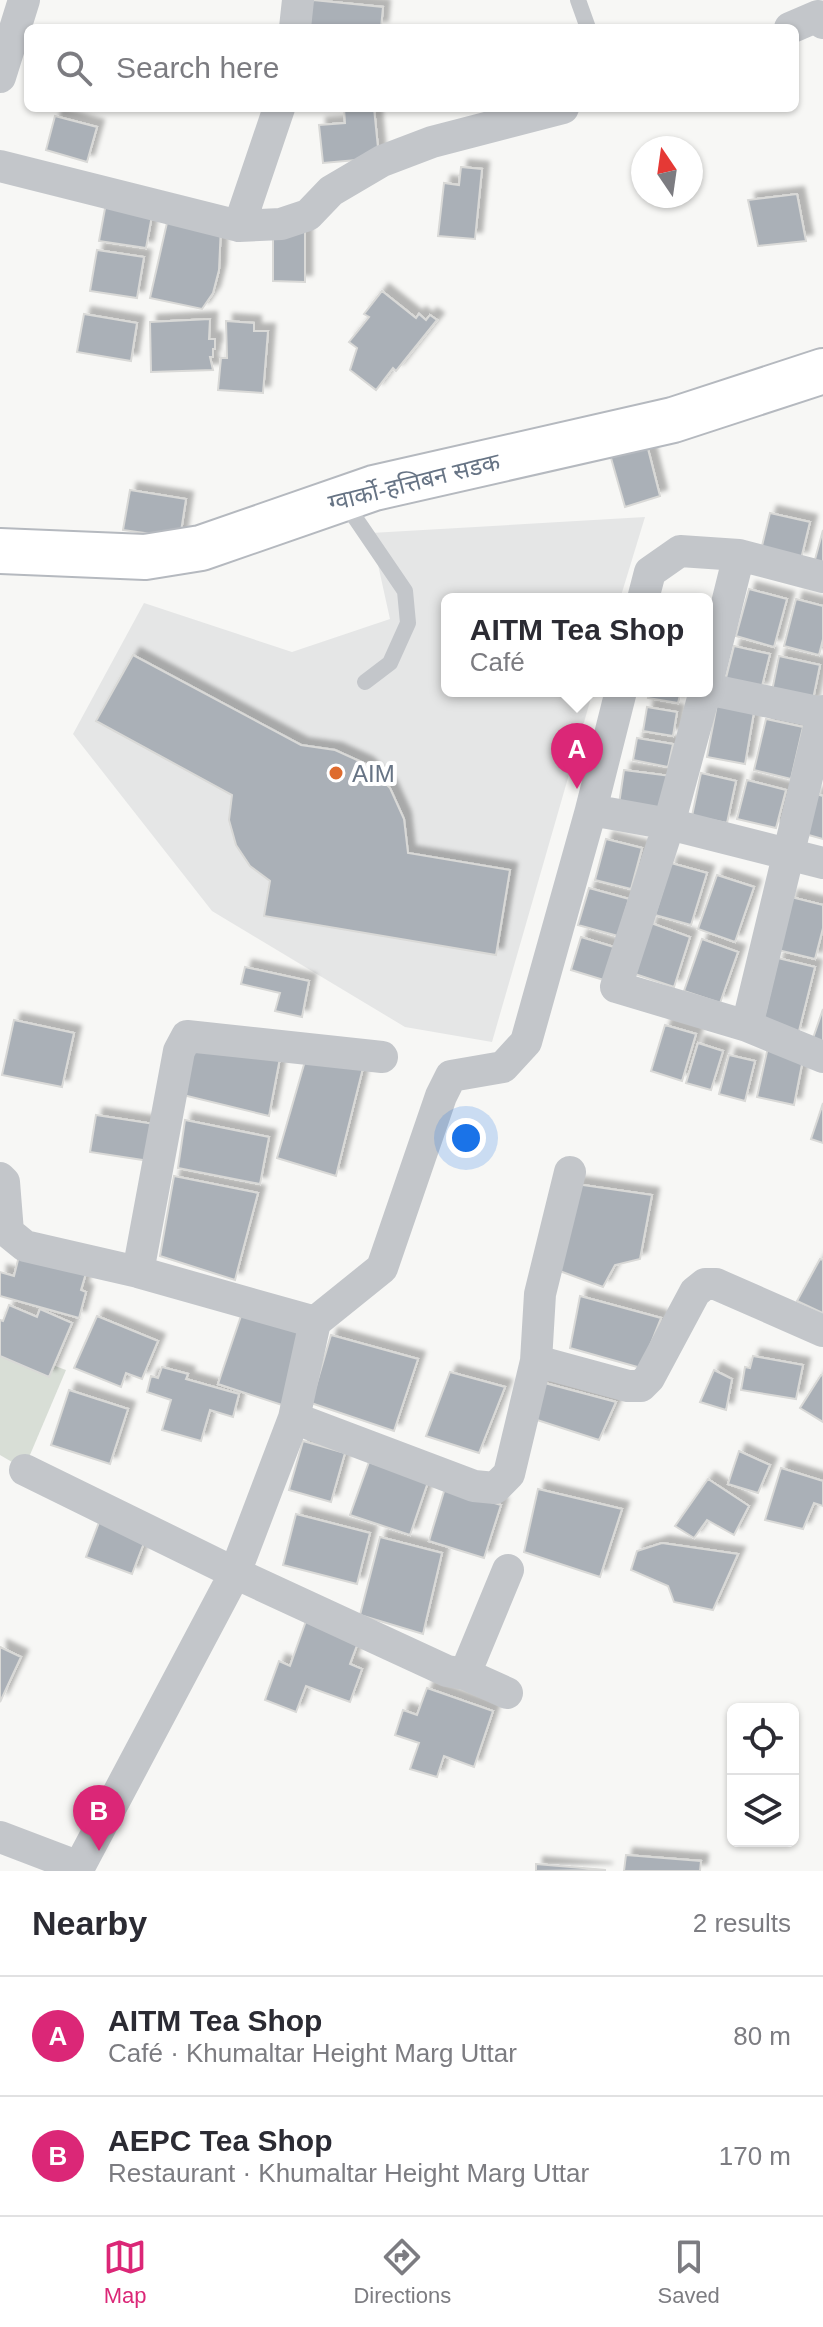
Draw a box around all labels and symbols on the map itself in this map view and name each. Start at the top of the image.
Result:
north arrow [631,136,703,208]
street label: ग्वार्को-हत्तिबन सडक [325,448,503,516]
pin: A [551,723,603,789]
place label: AIM [352,760,395,787]
marker: AIM [327,764,345,782]
your location [446,1118,486,1158]
pin: B [73,1785,125,1851]

